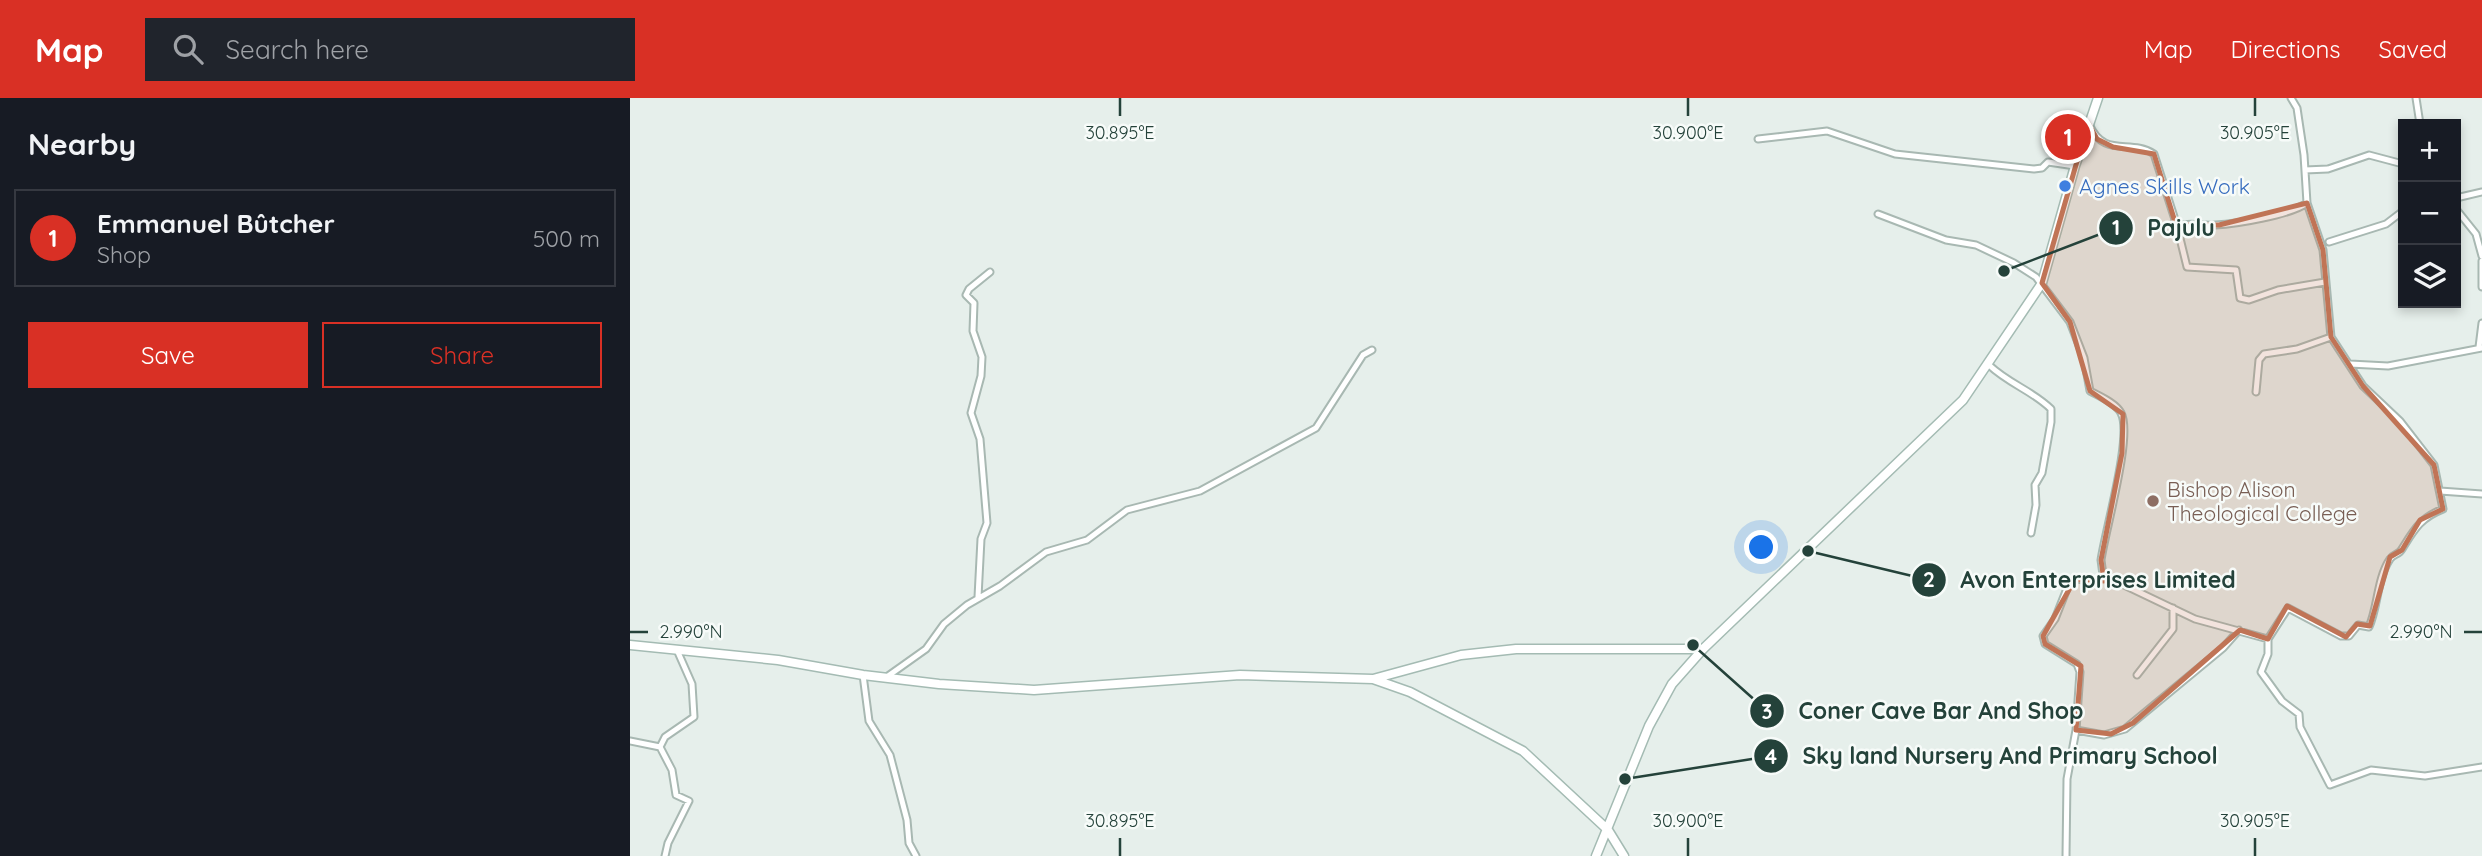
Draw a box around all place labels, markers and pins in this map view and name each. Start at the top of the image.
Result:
pin: 1 [2045,111,2091,163]
place label: Agnes Skills Work [2079,173,2250,199]
marker: Agnes Skills Work [2057,178,2073,194]
callout: Pajulu [2098,206,2229,250]
place label: Bishop Alison Theological College [2167,476,2357,526]
marker: Bishop Alison Theological College [2145,493,2161,509]
callout: Avon Enterprises Limited [1911,558,2250,602]
callout: Coner Cave Bar And Shop [1750,689,2098,733]
callout: Sky land Nursery And Primary School [1754,734,2232,778]

